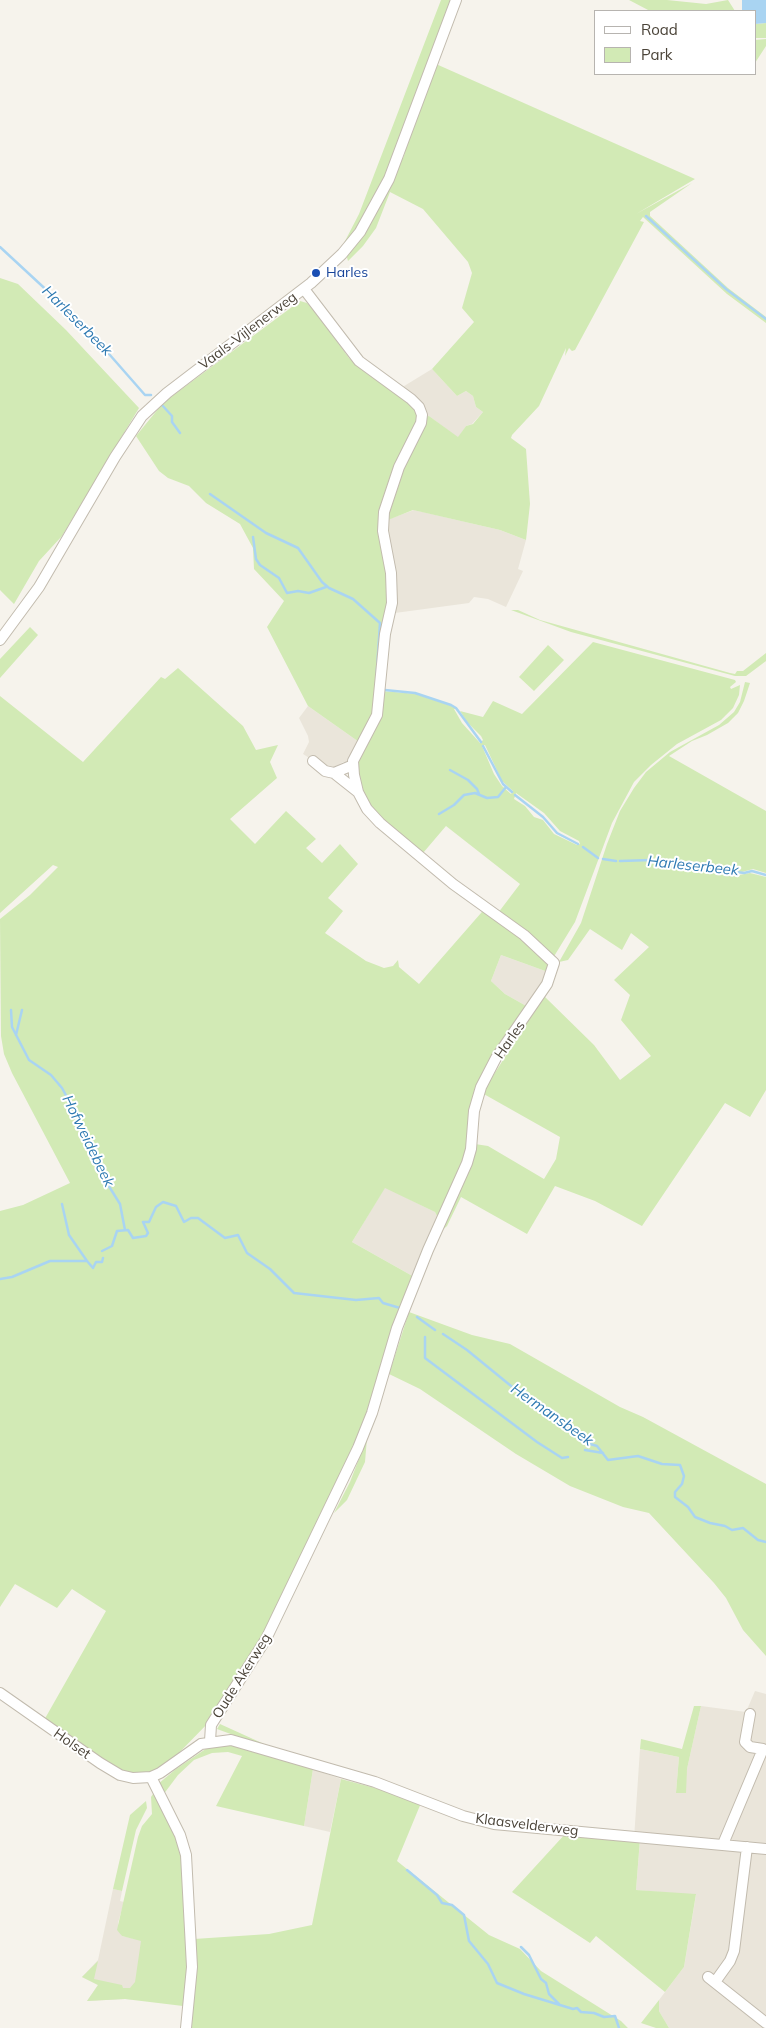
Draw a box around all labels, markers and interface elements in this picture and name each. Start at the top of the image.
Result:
legend [594,10,756,75]
text: Road [641,20,678,39]
text: Park [641,45,673,64]
place label: Harles [326,265,368,281]
marker: Harles [310,267,322,279]
water label: Harleserbeek [38,282,116,360]
street label: Vaals-Vijlenerweg [196,289,300,373]
water label: Harleserbeek [646,852,740,880]
street label: Harles [491,1018,529,1062]
water label: Hofweidebeek [58,1092,118,1190]
water label: Hermansbeek [507,1380,597,1450]
street label: Oude Akerweg [209,1630,275,1722]
street label: Holset [50,1725,94,1763]
street label: Klaasvelderweg [474,1810,580,1840]

